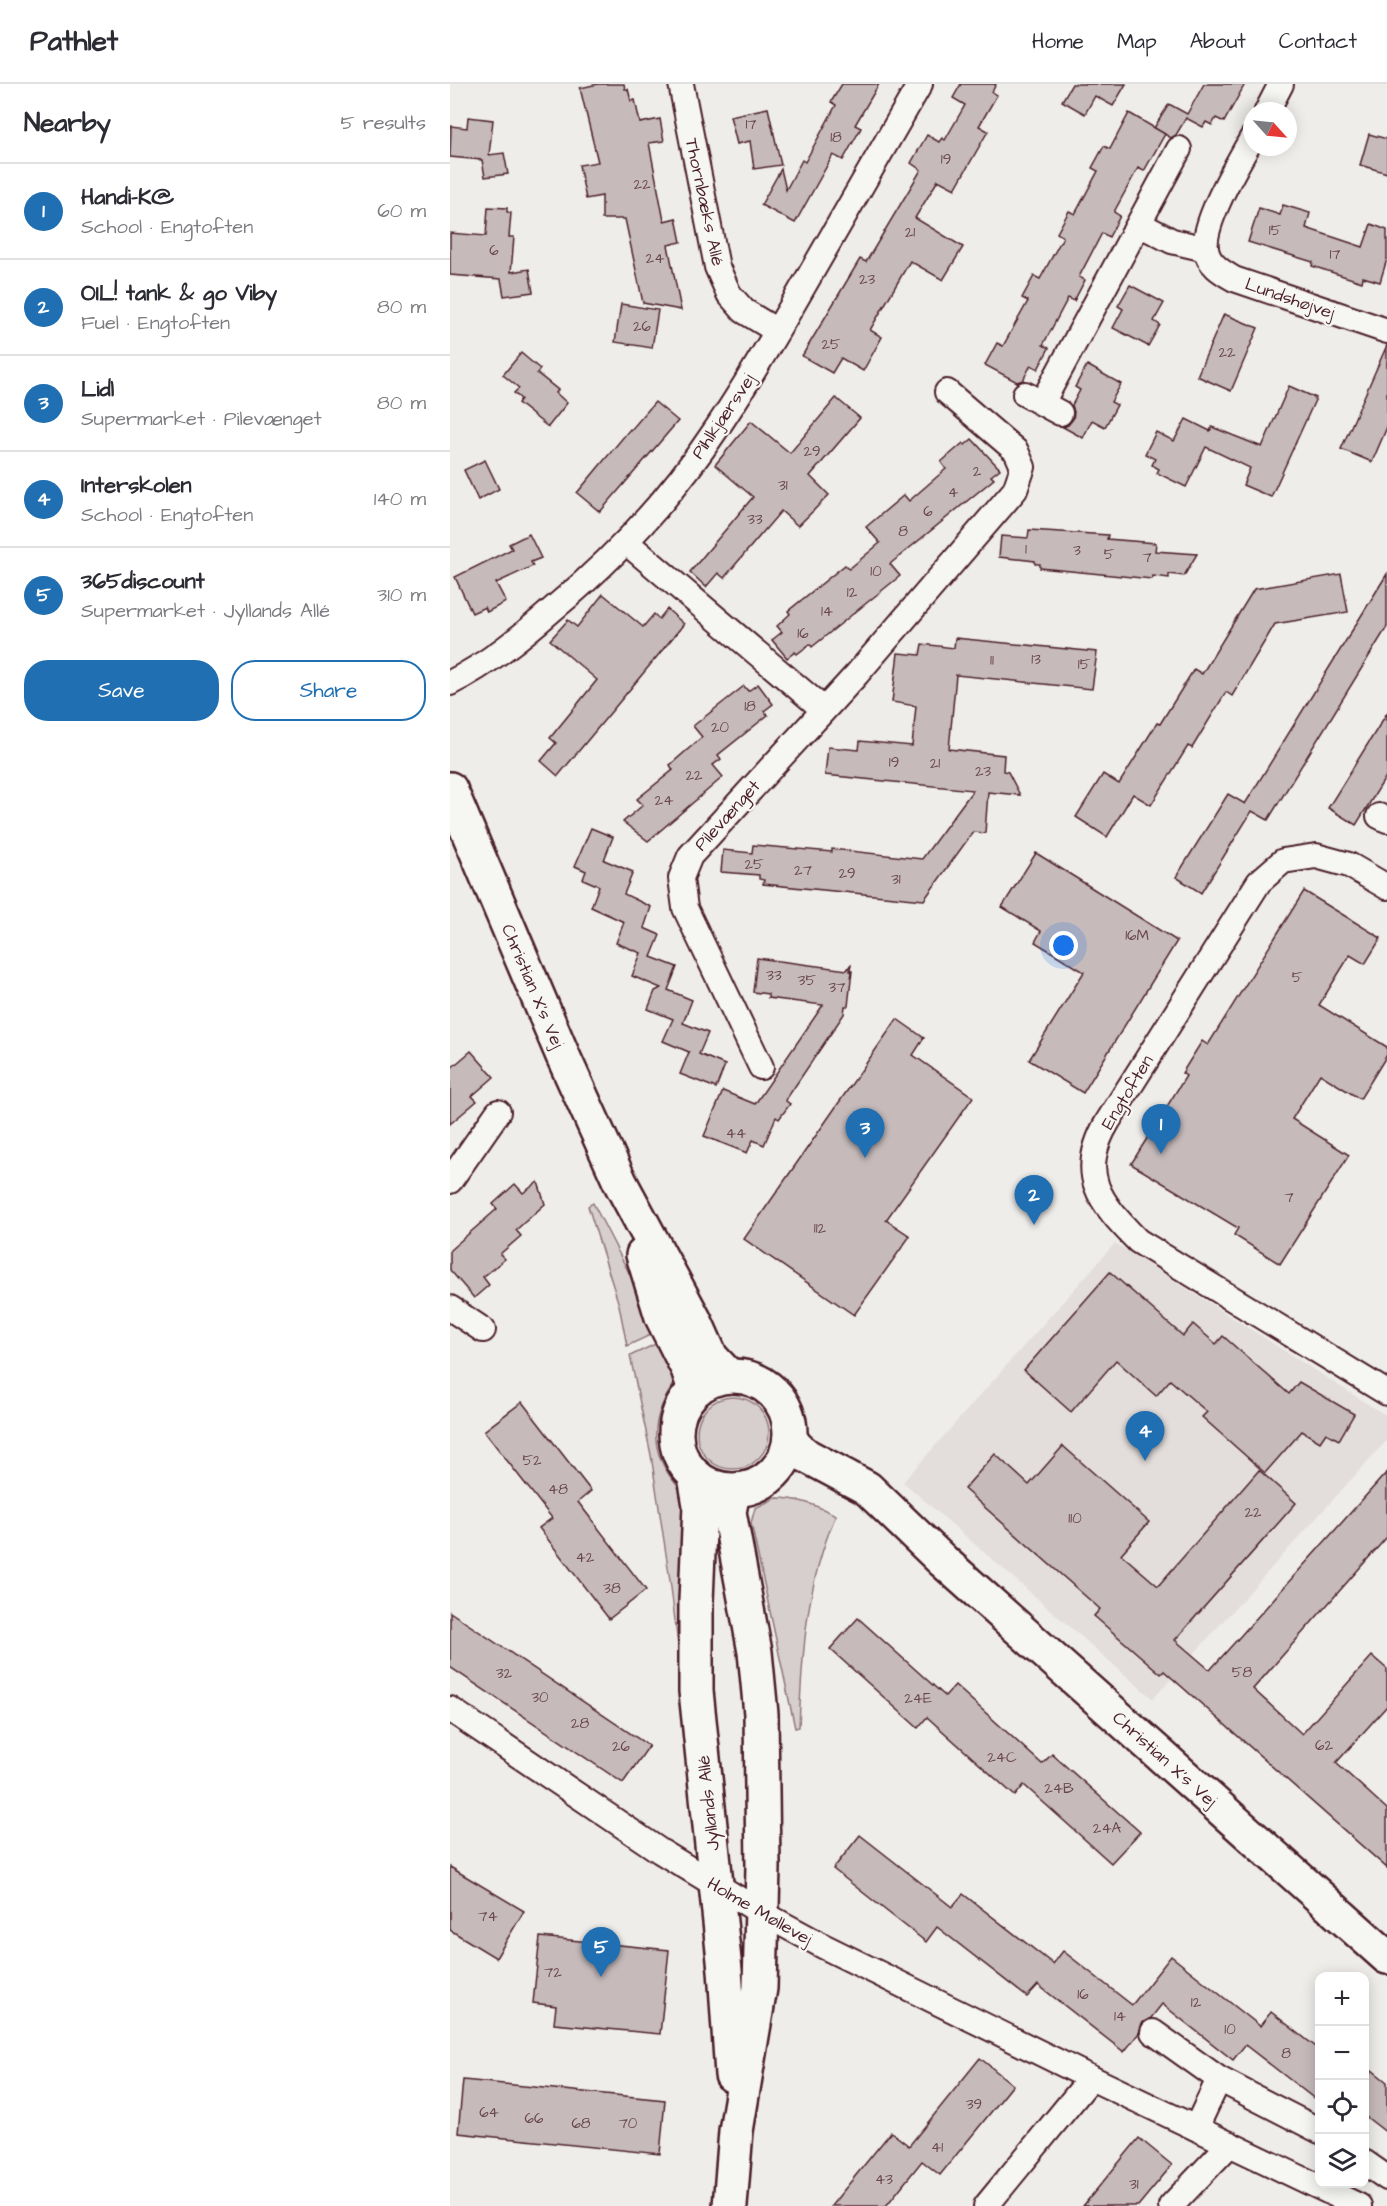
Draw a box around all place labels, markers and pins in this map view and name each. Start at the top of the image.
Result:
pin: 1 [1142,1104,1180,1154]
pin: 3 [846,1108,884,1158]
pin: 2 [1014,1176,1054,1225]
pin: 4 [1126,1412,1164,1461]
pin: 5 [582,1928,620,1977]

